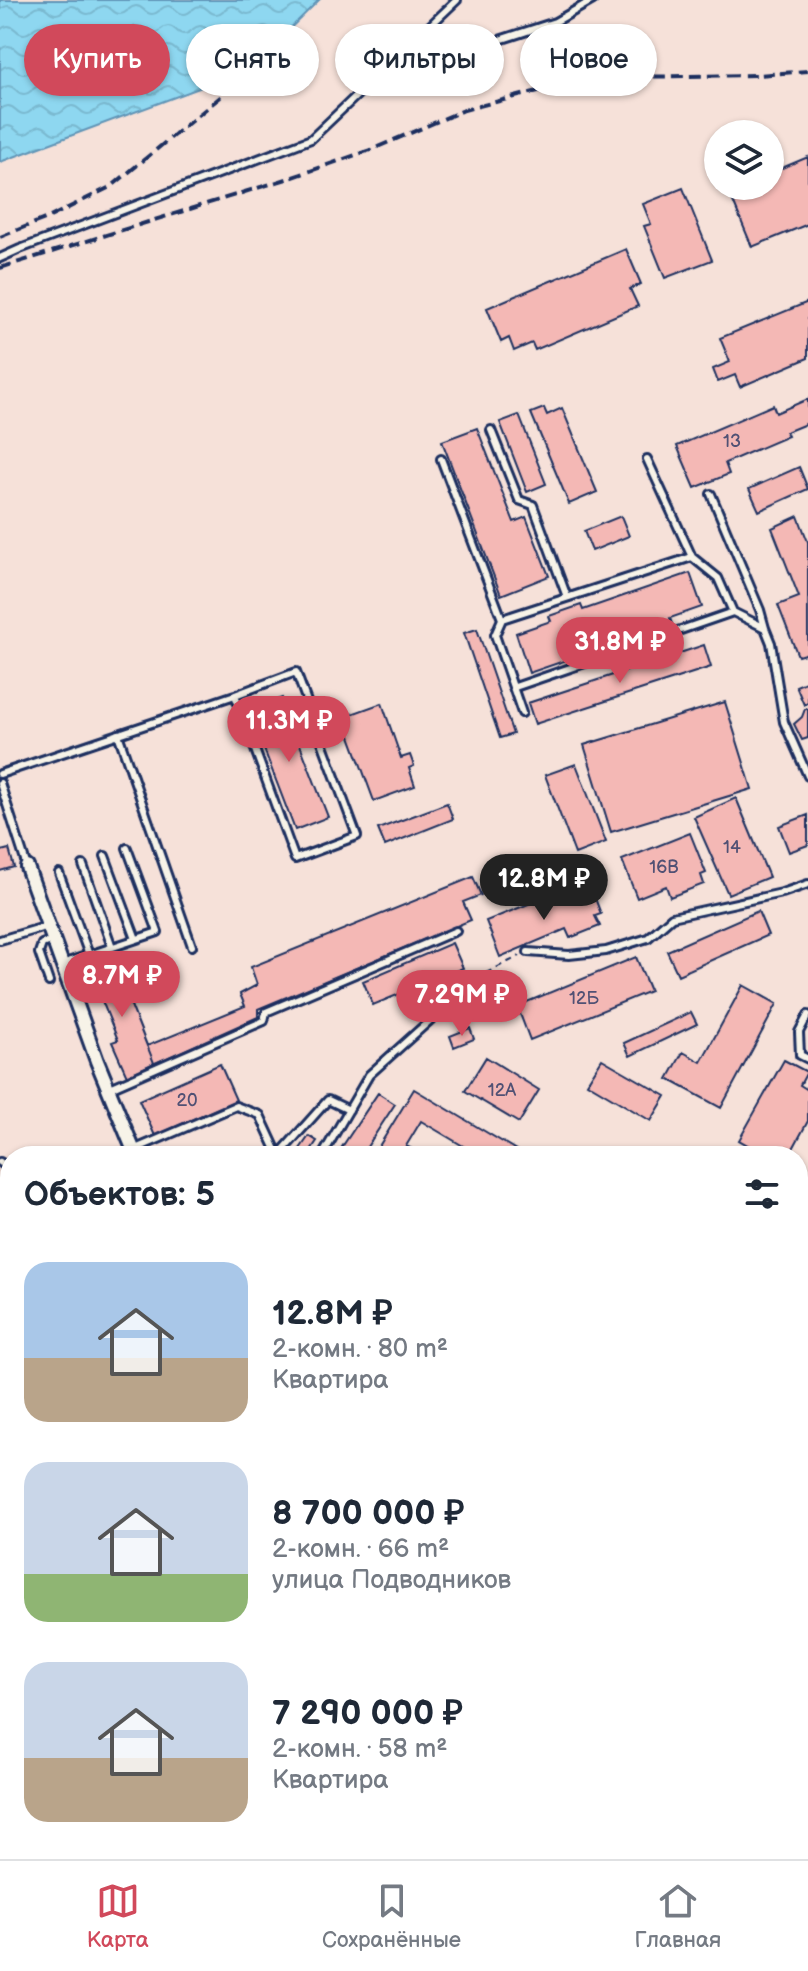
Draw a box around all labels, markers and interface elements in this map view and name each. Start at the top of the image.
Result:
chip: Купить [24,24,170,96]
chip: Снять [186,24,319,96]
chip: Фильтры [335,24,504,96]
chip: Новое [520,24,657,96]
map controls [704,120,784,200]
button: layers [704,120,784,200]
house number: 13 [723,431,741,452]
pin: 31.8M ₽ [546,617,694,685]
text: 31.8M ₽ [574,627,666,658]
pin: 11.3M ₽ [215,696,363,764]
text: 11.3M ₽ [245,706,333,737]
house number: 14 [723,837,741,858]
pin: 12.8M ₽ [470,854,618,922]
house number: 16В [649,857,679,878]
text: 12.8M ₽ [498,864,590,895]
pin: 8.7M ₽ [57,951,187,1019]
text: 8.7M ₽ [82,961,162,992]
pin: 7.29M ₽ [388,970,536,1038]
text: 7.29M ₽ [414,980,510,1011]
house number: 12Б [569,988,600,1009]
house number: 12А [488,1080,516,1101]
house number: 20 [176,1090,198,1111]
icon: filters [740,1172,784,1216]
text: Объектов: 5 [24,1174,215,1215]
text: 12.8M ₽ [272,1293,393,1334]
icon: home [88,1294,184,1390]
text: 2-комн. · 80 m² [272,1334,448,1365]
text: Квартира [272,1365,389,1396]
text: 8 700 000 ₽ [272,1493,464,1534]
icon: home [88,1494,184,1590]
text: 2-комн. · 66 m² [272,1534,449,1565]
text: улица Подводников [272,1565,511,1596]
text: 7 290 000 ₽ [272,1693,463,1734]
icon: home [88,1694,184,1790]
text: 2-комн. · 58 m² [272,1734,448,1765]
text: Квартира [272,1765,389,1796]
tab: Карта [87,1879,149,1954]
tab: Сохранённые [322,1879,461,1954]
tab: Главная [634,1879,721,1954]

